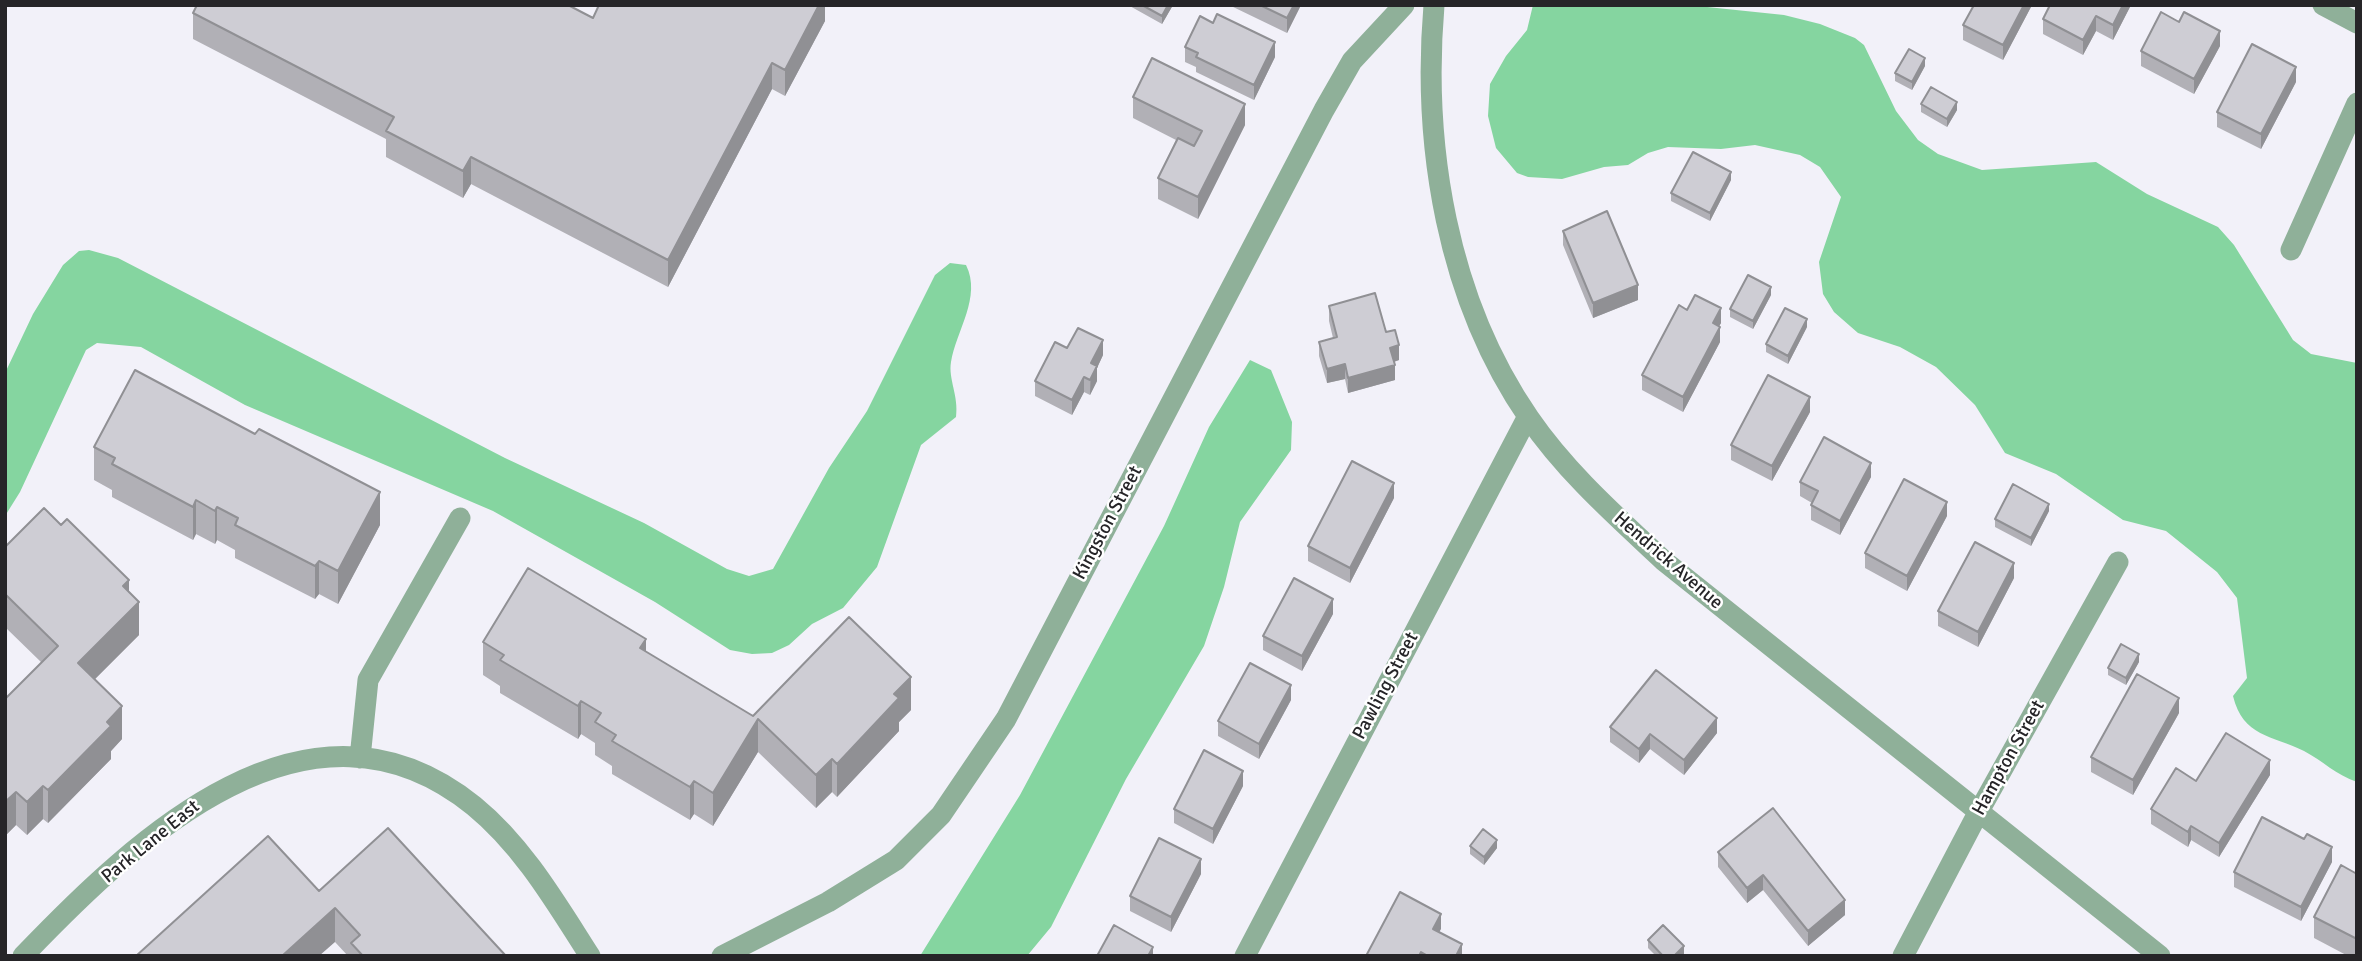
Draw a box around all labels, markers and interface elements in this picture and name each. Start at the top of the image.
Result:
street label: Kingston Street [1068,462,1148,584]
street label: Hendrick Avenue [1609,507,1727,615]
street label: Pawling Street [1348,628,1424,744]
street label: Hampton Street [1968,696,2050,820]
street label: Park Lane East [97,796,205,888]

